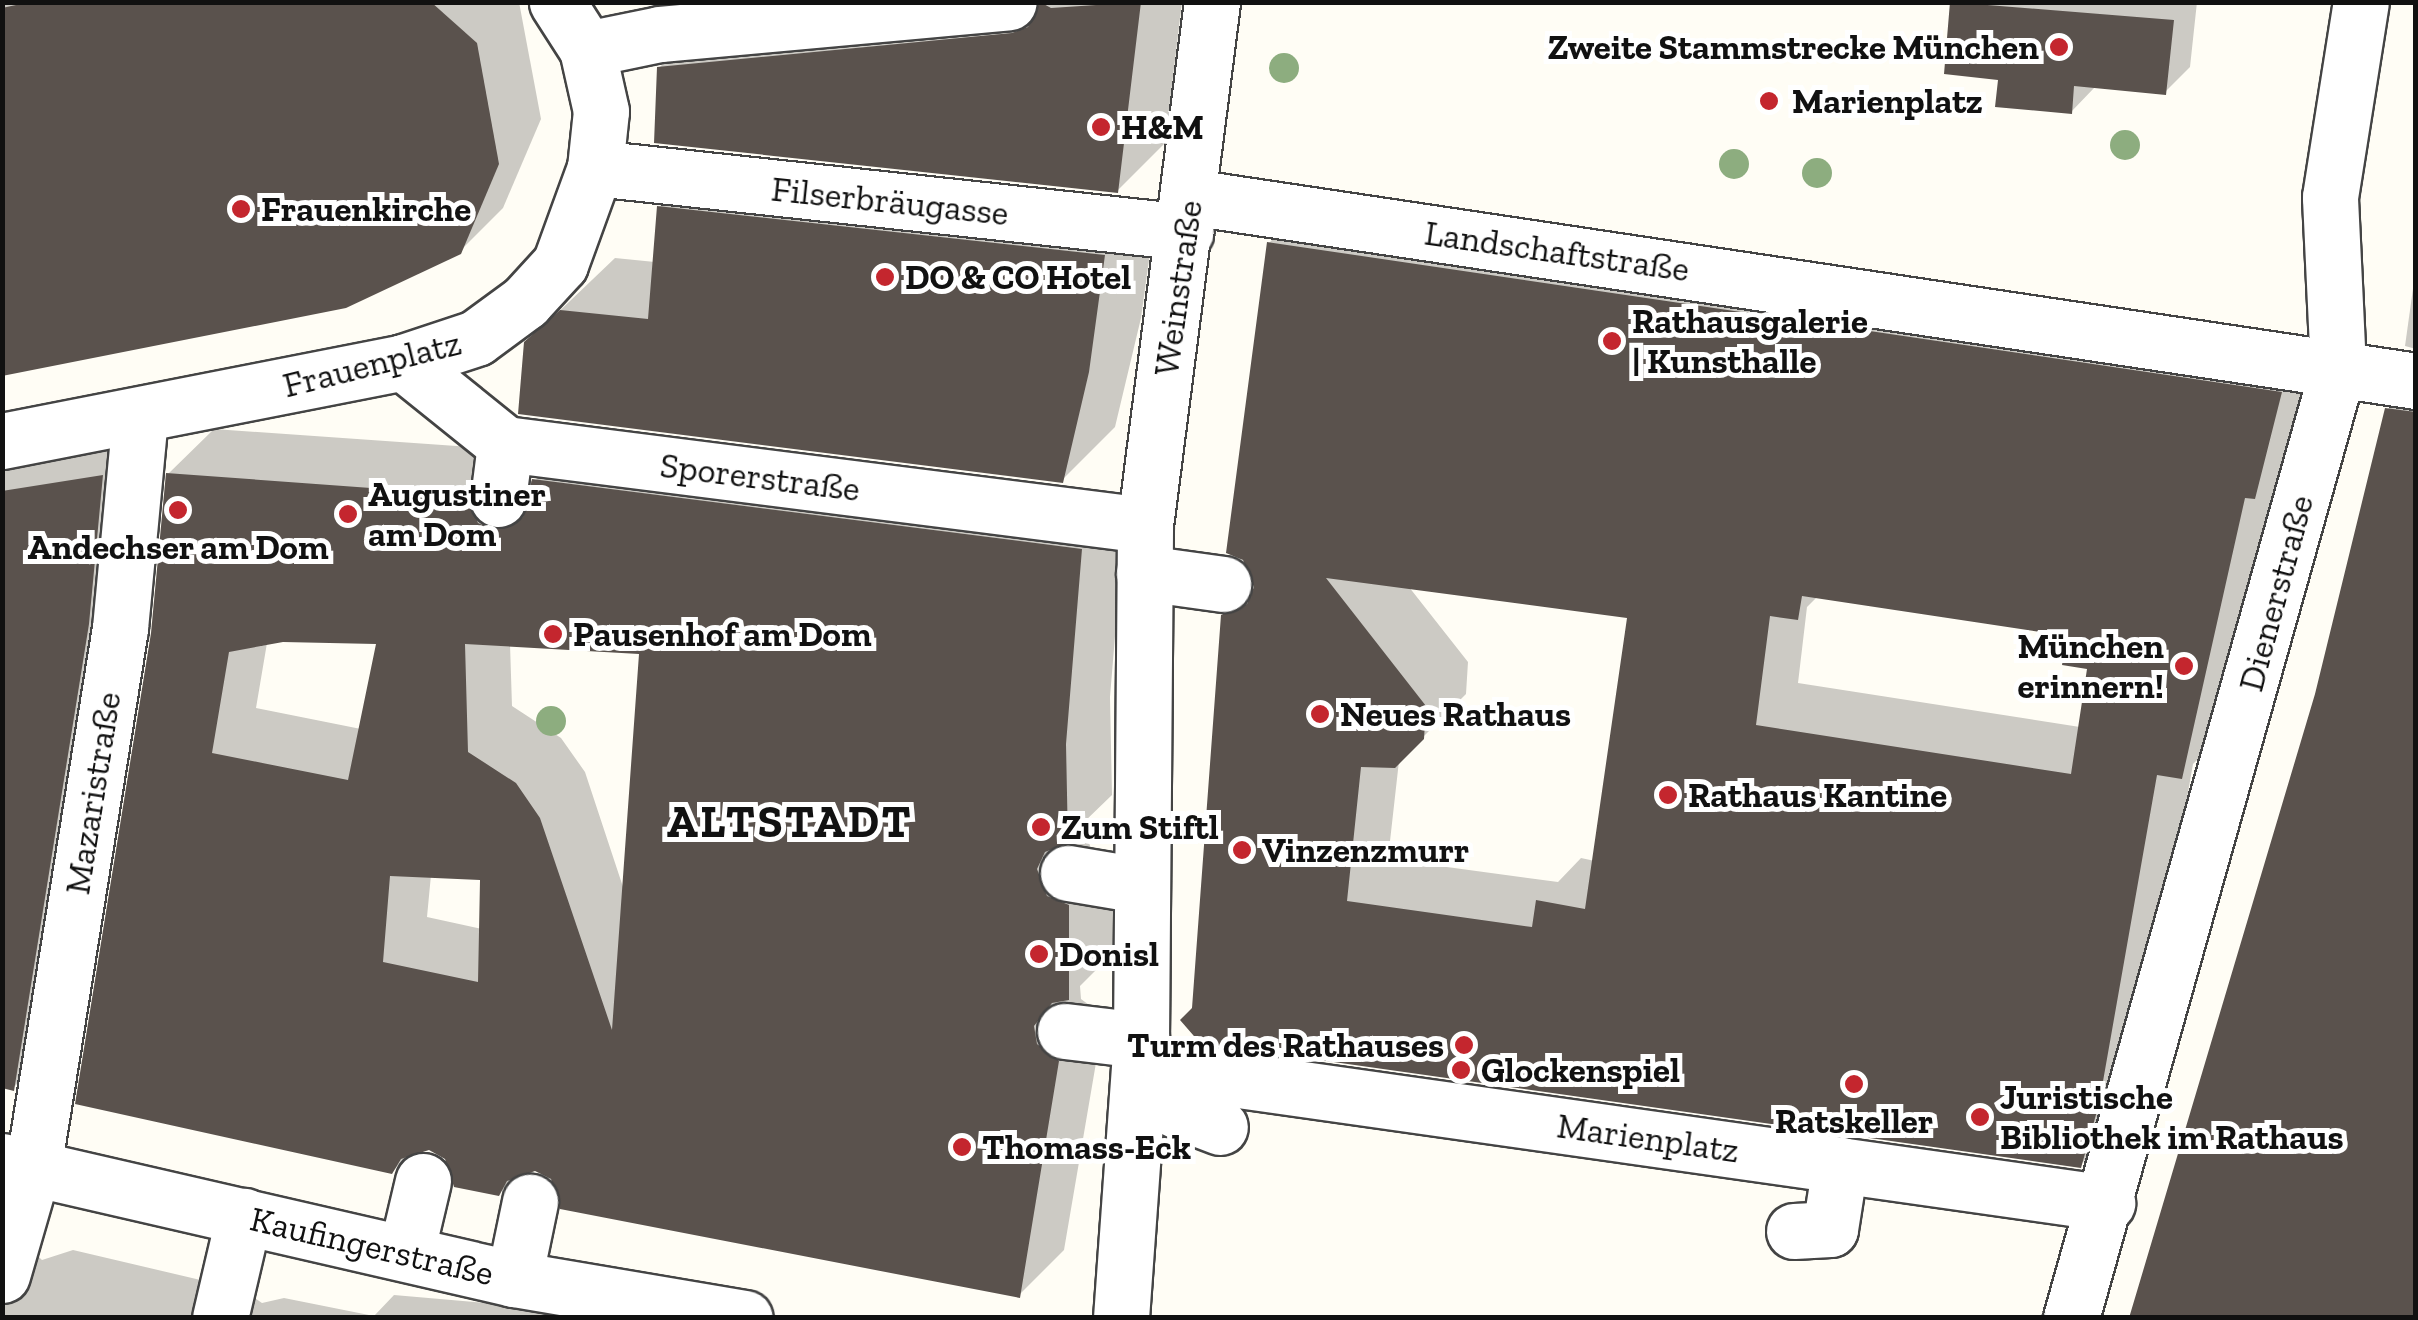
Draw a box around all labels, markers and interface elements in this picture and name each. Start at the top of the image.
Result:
place label: Zweite Stammstrecke München [1548,26,2039,68]
marker: Zweite Stammstrecke München [2048,36,2070,58]
place label: Marienplatz [1792,80,1983,122]
marker: Marienplatz [1756,88,1782,114]
place label: H&M [1121,106,1204,148]
marker: H&M [1090,116,1112,138]
street label: Filserbräugasse [769,168,1011,234]
place label: Frauenkirche [261,188,471,230]
marker: Frauenkirche [230,198,252,220]
street label: Weinstraße [1145,198,1211,378]
street label: Landschaftstraße [1422,212,1692,290]
place label: DO & CO Hotel [905,256,1131,298]
marker: DO & CO Hotel [874,266,896,288]
place label: Rathausgalerie | Kunsthalle [1632,300,1868,382]
street label: Frauenplatz [279,322,465,406]
marker: Rathausgalerie | Kunsthalle [1601,330,1623,352]
street label: Sporerstraße [658,444,862,510]
place label: Augustiner am Dom [368,473,546,555]
street label: Dienerstraße [2230,490,2322,696]
marker: Andechser am Dom [167,499,189,521]
marker: Augustiner am Dom [337,503,359,525]
place label: Andechser am Dom [27,526,329,568]
place label: Pausenhof am Dom [573,613,871,655]
marker: Pausenhof am Dom [542,623,564,645]
place label: München erinnern! [2017,625,2164,707]
marker: München erinnern! [2173,655,2195,677]
street label: Mazaristraße [56,689,130,897]
place label: Neues Rathaus [1340,693,1571,735]
marker: Neues Rathaus [1309,703,1331,725]
place label: Rathaus Kantine [1688,774,1947,816]
marker: Rathaus Kantine [1657,784,1679,806]
district label: ALTSTADT [667,796,913,850]
place label: Zum Stiftl [1061,806,1219,848]
marker: Zum Stiftl [1030,816,1052,838]
place label: Vinzenzmurr [1262,829,1469,871]
marker: Vinzenzmurr [1231,839,1253,861]
place label: Donisl [1059,933,1159,975]
marker: Donisl [1028,943,1050,965]
place label: Turm des Rathauses [1127,1024,1444,1066]
marker: Turm des Rathauses [1453,1034,1475,1056]
place label: Glockenspiel [1481,1049,1680,1091]
marker: Glockenspiel [1450,1059,1472,1081]
marker: Ratskeller [1843,1073,1865,1095]
place label: Juristische Bibliothek im Rathaus [2000,1076,2344,1158]
place label: Ratskeller [1775,1100,1933,1142]
street label: Marienplatz [1554,1104,1742,1172]
marker: Juristische Bibliothek im Rathaus [1969,1106,1991,1128]
place label: Thomass-Eck [982,1126,1191,1168]
marker: Thomass-Eck [951,1136,973,1158]
street label: Kaufingerstraße [246,1198,498,1294]

